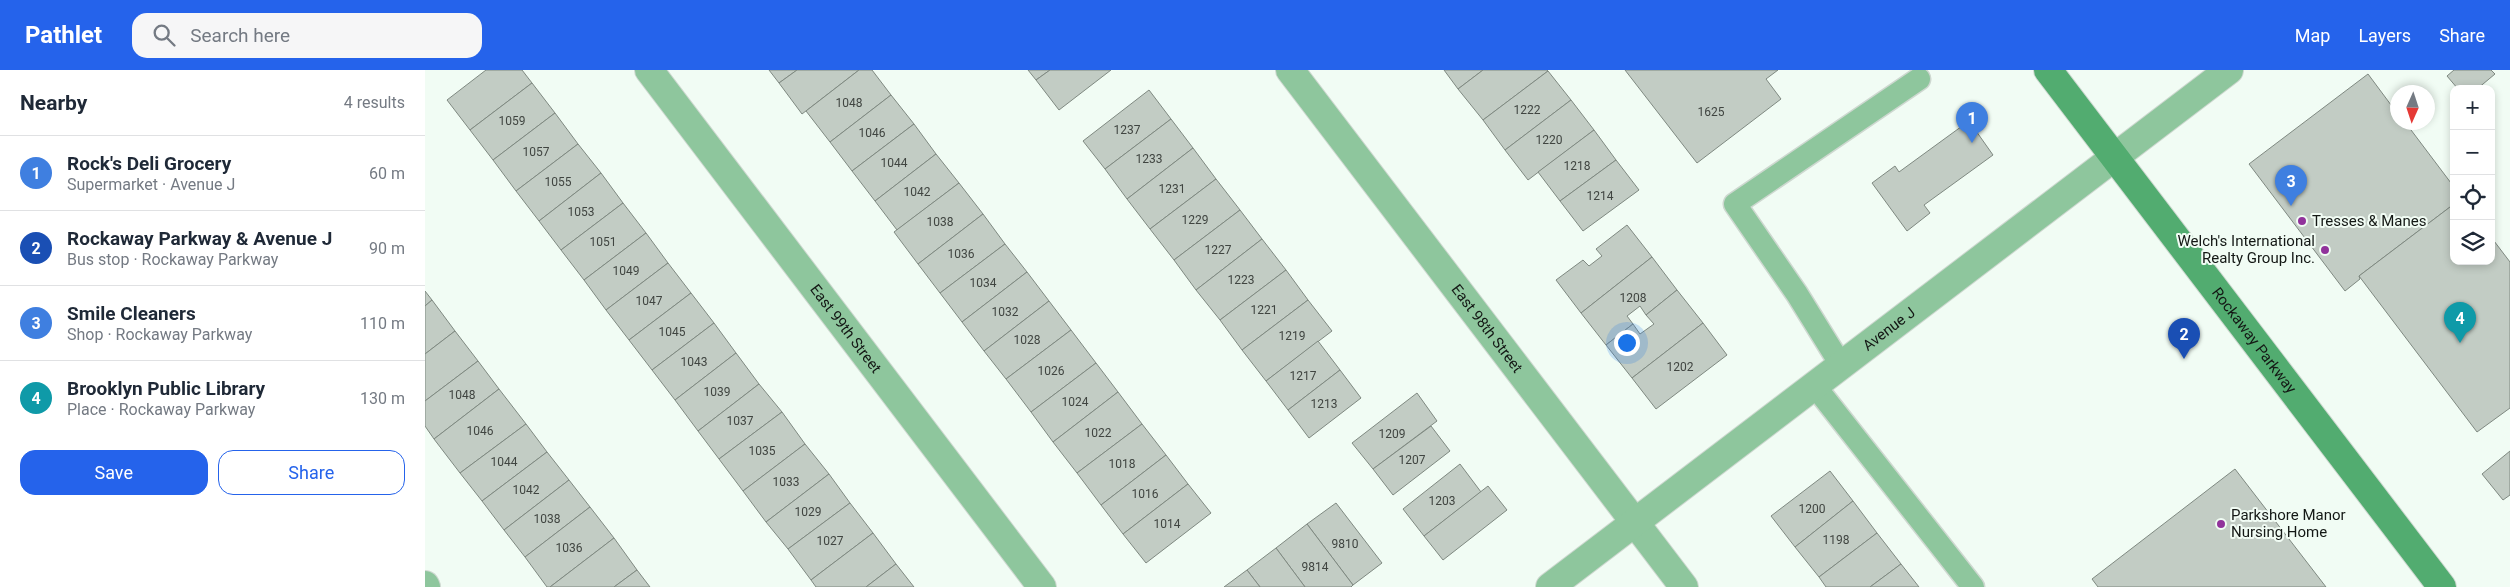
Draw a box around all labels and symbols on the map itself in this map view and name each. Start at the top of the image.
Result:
north arrow [2390,85,2435,130]
house number: 1048 [836,96,863,110]
pin: 1 [1956,102,1988,143]
house number: 1222 [1514,103,1541,117]
house number: 1625 [1698,105,1725,119]
house number: 1059 [499,114,525,128]
house number: 1237 [1114,123,1141,137]
house number: 1046 [859,126,886,140]
house number: 1220 [1536,133,1563,147]
house number: 1057 [523,145,550,159]
house number: 1233 [1136,152,1162,166]
house number: 1044 [881,156,908,170]
house number: 1218 [1564,159,1591,173]
pin: 3 [2275,165,2307,206]
house number: 1055 [545,175,572,189]
house number: 1231 [1159,182,1185,196]
house number: 1042 [904,185,931,199]
house number: 1214 [1587,189,1614,203]
house number: 1053 [568,205,594,219]
place label: Tresses & Manes [2312,212,2427,230]
house number: 1229 [1182,213,1208,227]
house number: 1038 [927,215,954,229]
marker: Tresses & Manes [2296,215,2308,227]
place label: Welch's International Realty Group Inc. [2178,232,2315,267]
house number: 1051 [590,235,616,249]
house number: 1227 [1205,243,1232,257]
marker: Welch's International Realty Group Inc. [2319,244,2331,256]
house number: 1036 [948,247,975,261]
house number: 1049 [613,264,639,278]
house number: 1223 [1228,273,1254,287]
house number: 1034 [970,276,997,290]
street label: East 99th Street [806,281,885,377]
street label: East 98th Street [1448,281,1526,376]
street label: Rockaway Parkway [2208,284,2300,397]
house number: 1208 [1620,291,1647,305]
house number: 1047 [636,294,663,308]
pin: 4 [2444,302,2476,343]
house number: 1221 [1251,303,1277,317]
street label: Avenue J [1859,303,1919,355]
house number: 1032 [992,305,1019,319]
pin: 2 [2168,318,2200,359]
house number: 1045 [659,325,686,339]
house number: 1219 [1279,329,1305,343]
your location [1614,330,1640,356]
house number: 1028 [1014,333,1041,347]
house number: 1043 [681,355,707,369]
house number: 1202 [1667,360,1694,374]
house number: 1026 [1038,364,1065,378]
house number: 1217 [1290,369,1317,383]
house number: 1039 [704,385,730,399]
house number: 1048 [449,388,476,402]
house number: 1024 [1062,395,1089,409]
house number: 1213 [1311,397,1337,411]
house number: 1037 [727,414,754,428]
house number: 1046 [467,424,494,438]
house number: 1022 [1085,426,1112,440]
house number: 1209 [1379,427,1405,441]
house number: 1035 [749,444,776,458]
house number: 1207 [1399,453,1426,467]
house number: 1044 [491,455,518,469]
house number: 1018 [1109,457,1136,471]
house number: 1033 [773,475,799,489]
house number: 1042 [513,483,540,497]
house number: 1016 [1132,487,1159,501]
house number: 1203 [1429,494,1455,508]
house number: 1200 [1799,502,1826,516]
house number: 1029 [795,505,821,519]
place label: Parkshore Manor Nursing Home [2231,506,2346,541]
house number: 1038 [534,512,561,526]
house number: 1014 [1154,517,1181,531]
marker: Parkshore Manor Nursing Home [2215,518,2227,530]
house number: 1198 [1823,533,1850,547]
house number: 1027 [817,534,844,548]
house number: 9810 [1332,537,1359,551]
house number: 1036 [556,541,583,555]
house number: 9814 [1302,560,1329,574]

